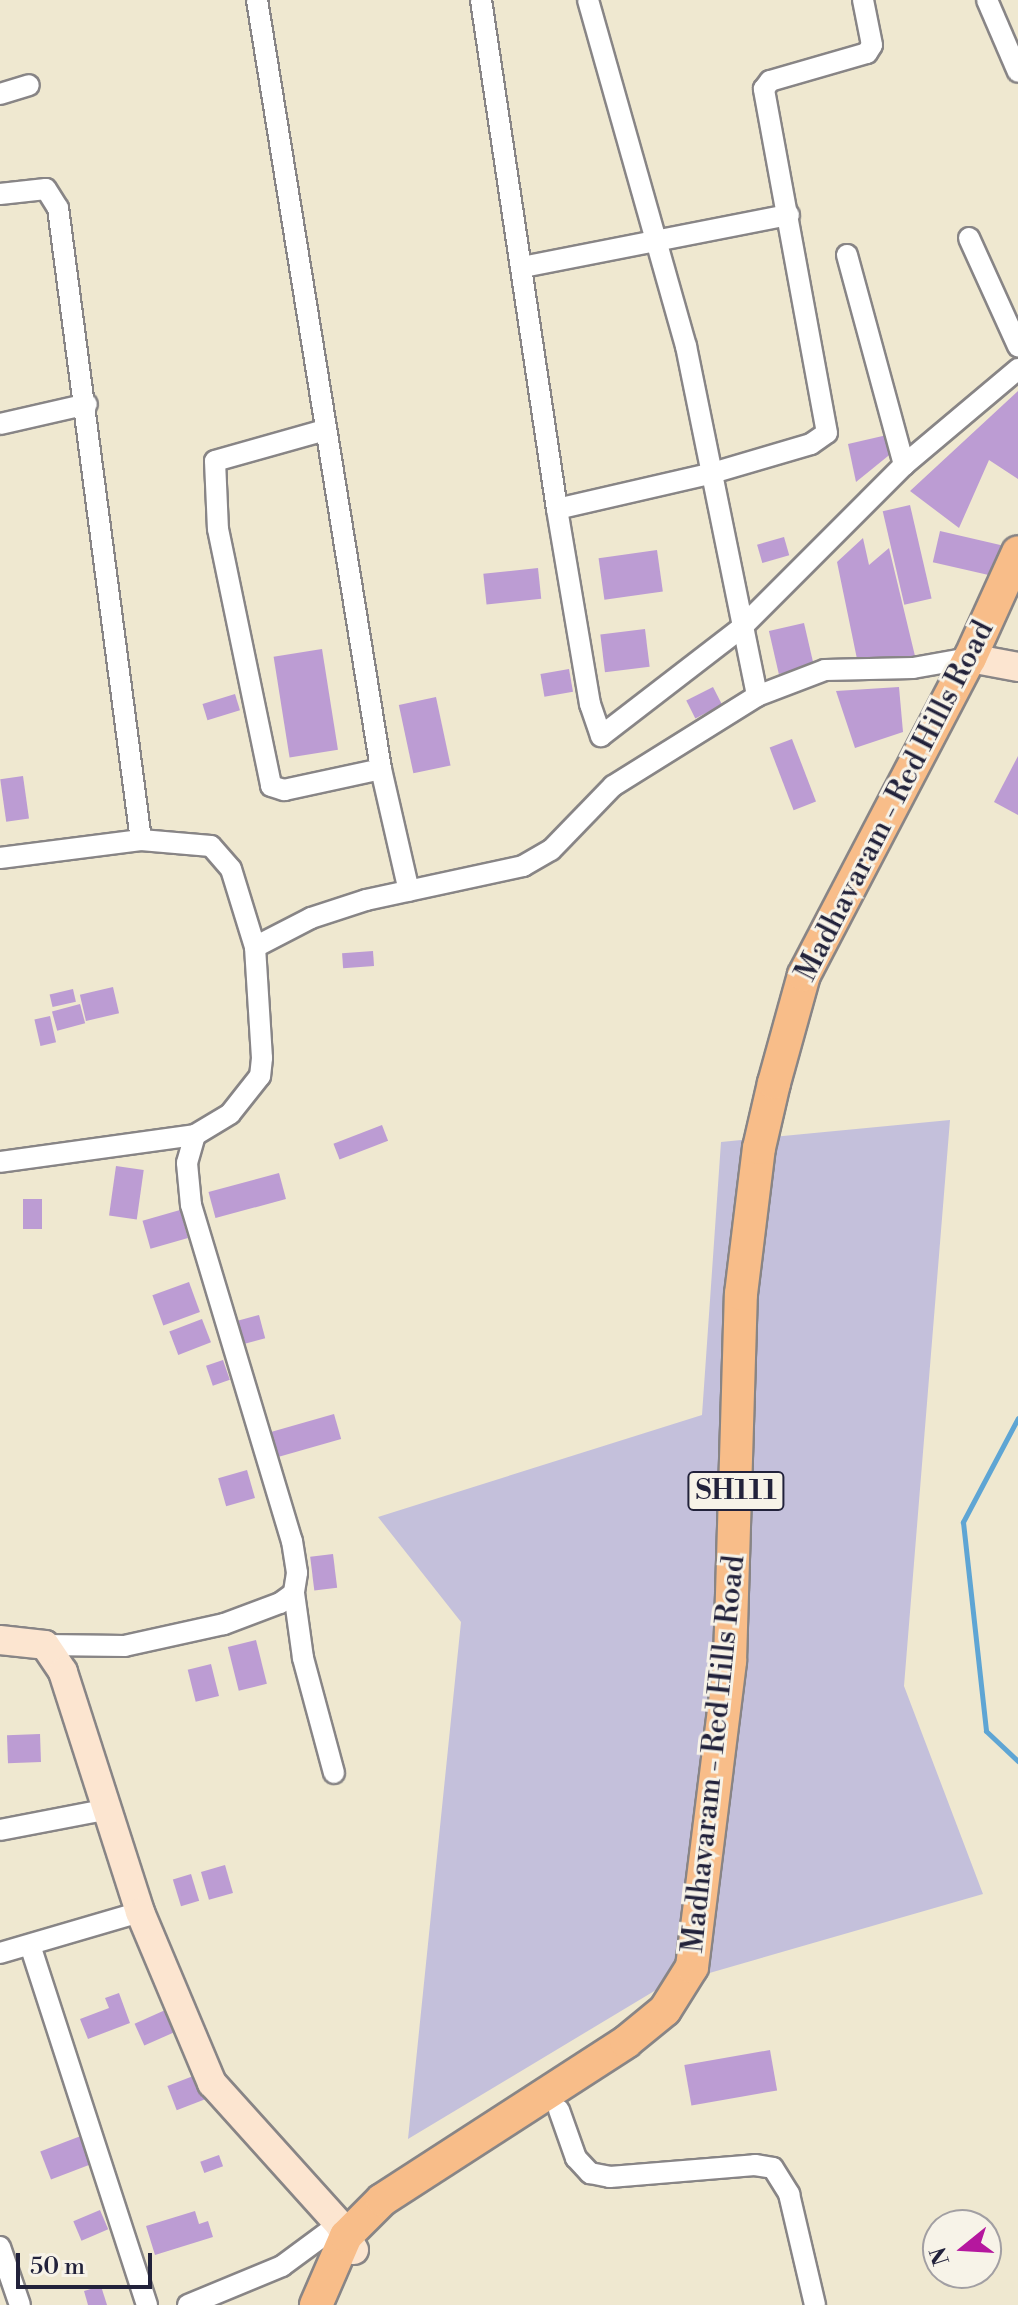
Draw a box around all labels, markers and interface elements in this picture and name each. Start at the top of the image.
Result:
street label: Madhavaram - Red Hills Road [788,615,1002,987]
road number: SH111 [686,1467,786,1515]
street label: Madhavaram - Red Hills Road [675,1553,753,1955]
north arrow [922,2209,1002,2289]
scale bar [20,2237,156,2287]
text: N [925,2244,956,2268]
text: 50 m [30,2252,85,2282]

